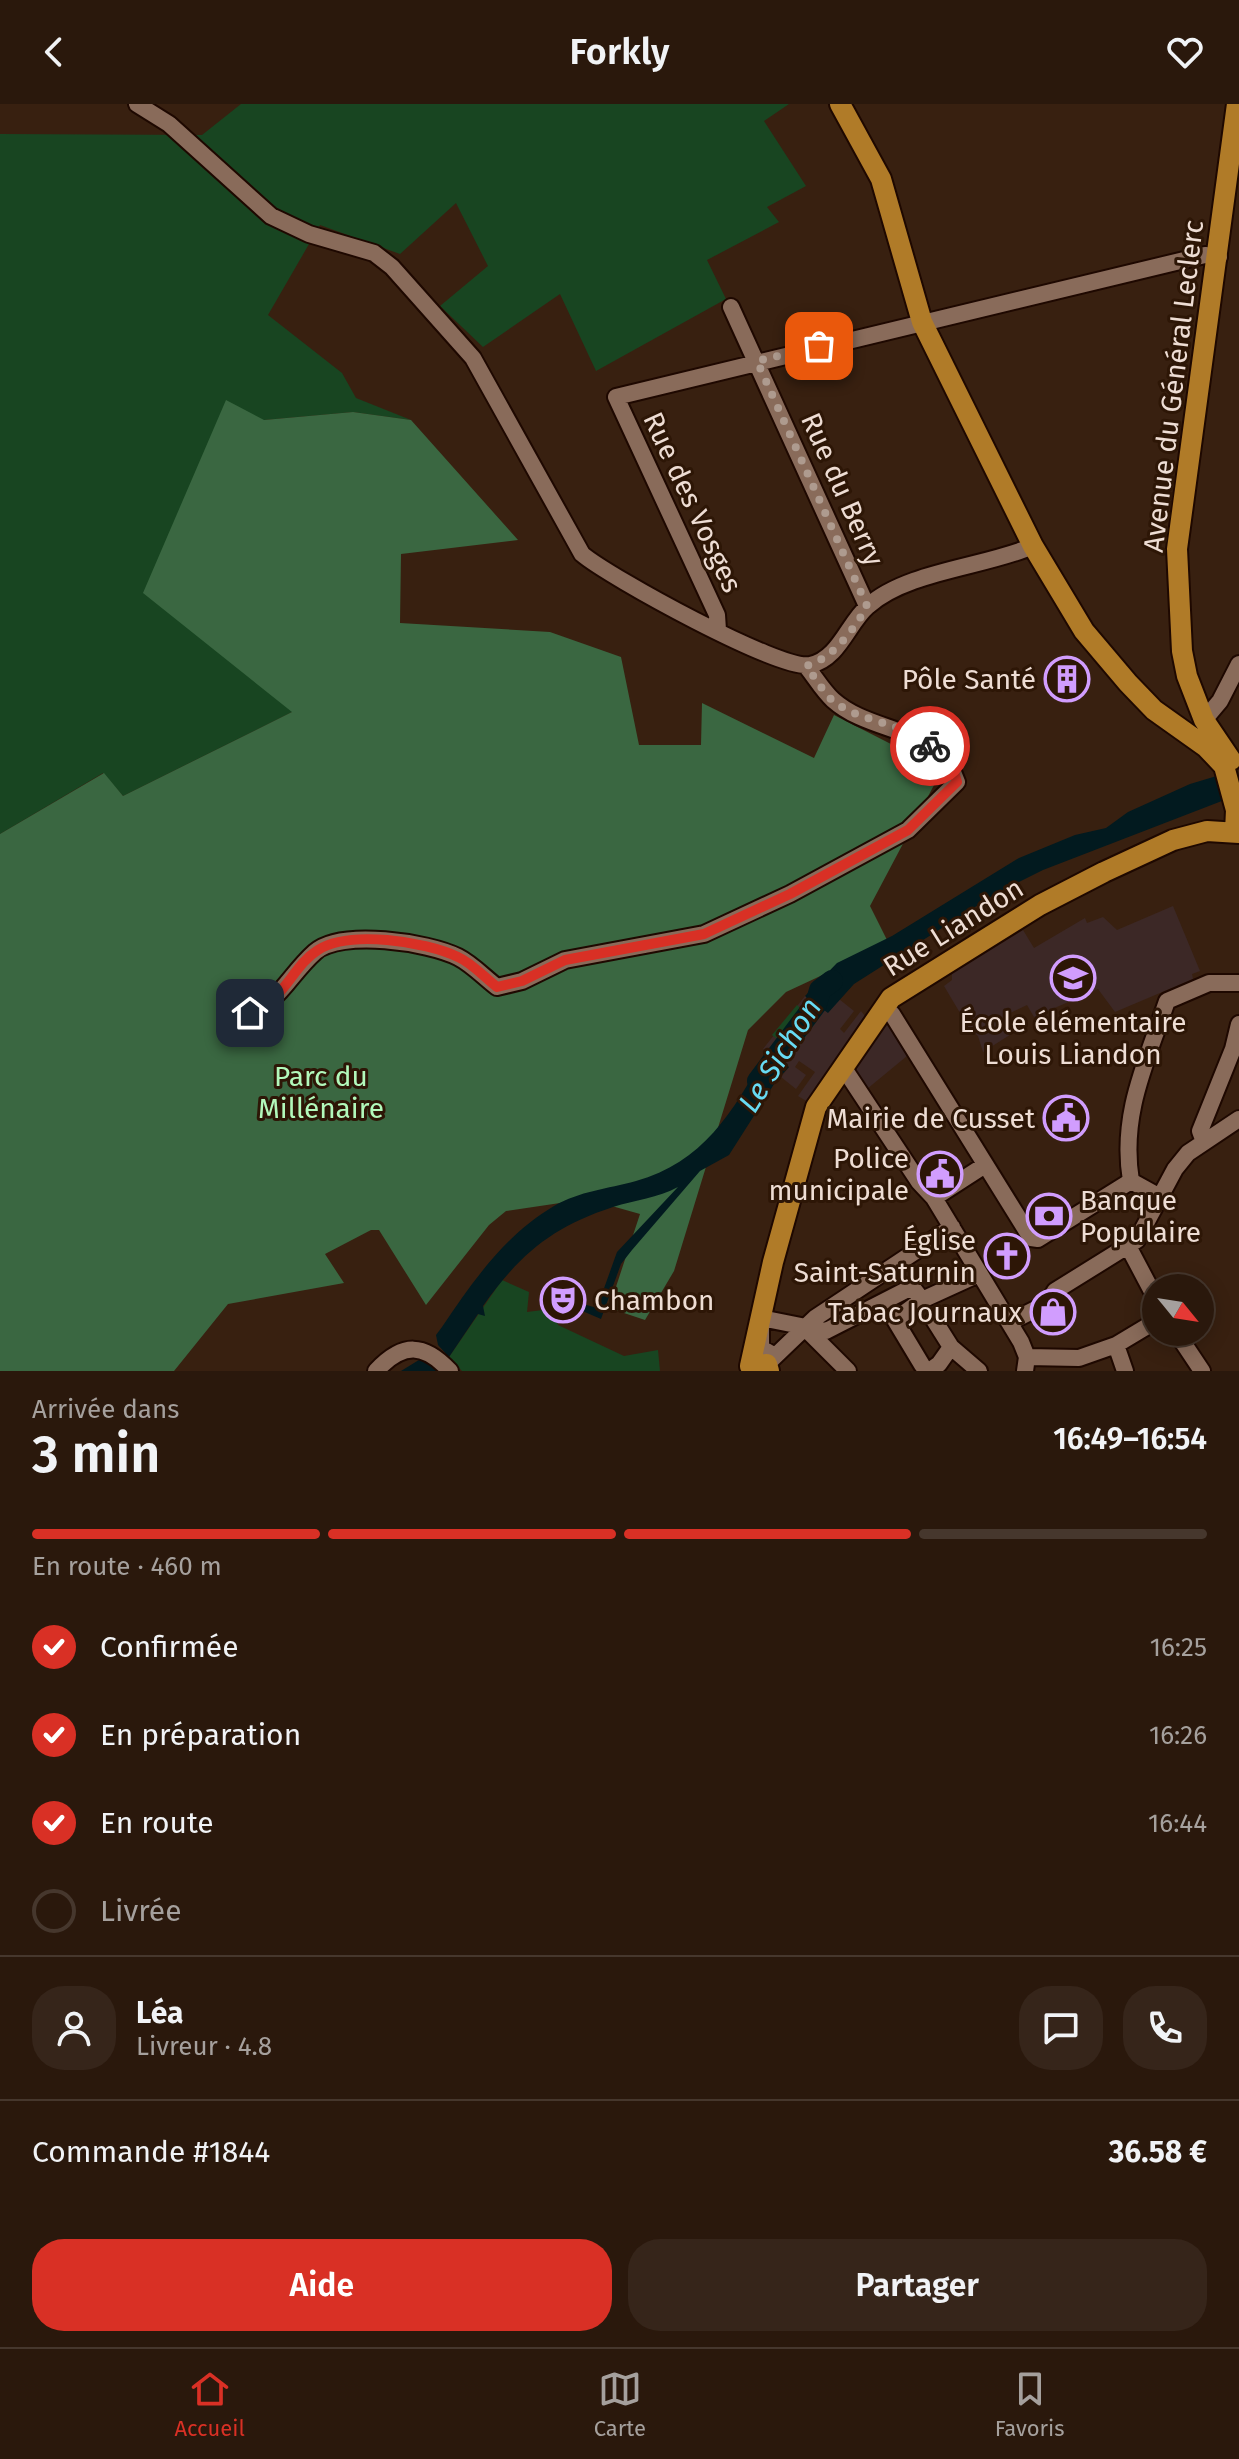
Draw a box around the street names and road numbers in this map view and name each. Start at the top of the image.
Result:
street label: Avenue du Général Leclerc [1137,218,1210,554]
street label: Rue des Vosges [636,407,749,598]
street label: Rue du Berry [794,408,891,571]
street label: Rue Liandon [877,871,1029,984]

